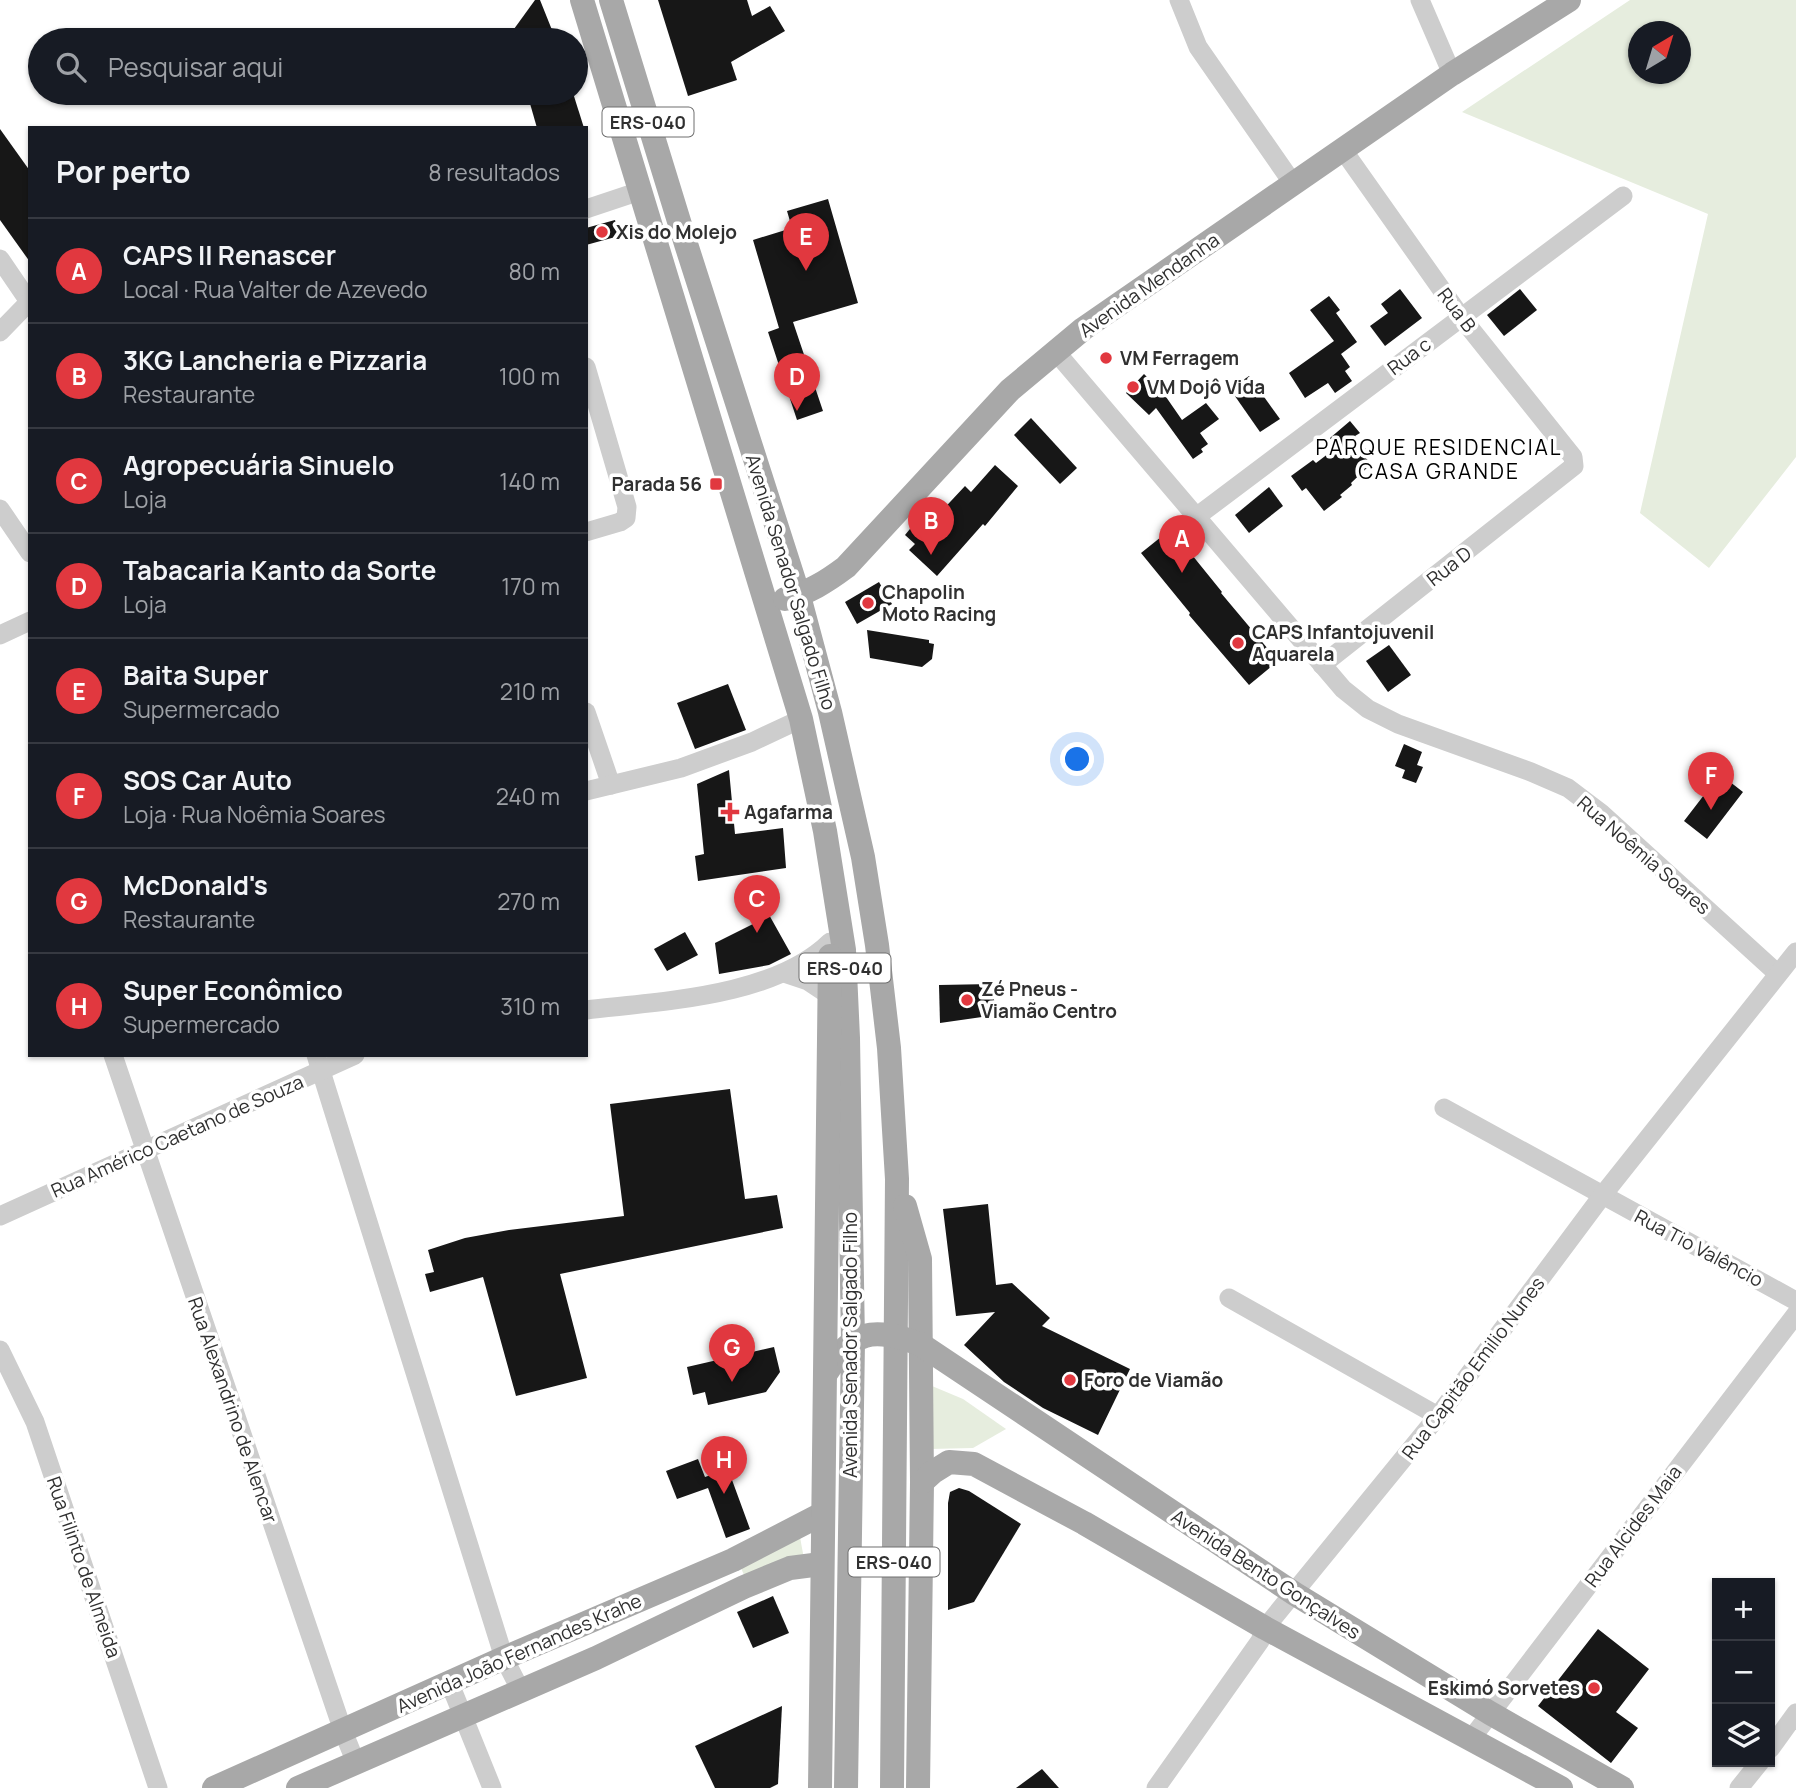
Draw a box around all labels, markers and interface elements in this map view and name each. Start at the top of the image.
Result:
north arrow [1628,21,1691,84]
search box [28,28,588,105]
icon: search [52,48,90,86]
text: Pesquisar aqui [108,49,283,85]
road number: ERS-040 [602,107,694,136]
text: Por perto [56,151,191,192]
text: 8 resultados [428,156,560,188]
pin: E [783,213,829,271]
place label: Xis do Molejo [616,219,737,245]
marker: Xis do Molejo [594,224,610,240]
street label: Avenida Mendanha [1074,227,1224,343]
text: CAPS II Renascer [123,237,336,273]
text: A [71,255,87,287]
text: 80 m [509,255,560,287]
text: Local · Rua Valter de Azevedo [123,273,428,305]
street label: Rua B [1432,282,1482,338]
street label: Rua c [1382,331,1436,381]
text: 3KG Lancheria e Pizzaria [123,342,427,378]
place label: VM Ferragem [1120,345,1239,371]
marker: VM Ferragem [1098,350,1114,366]
pin: D [774,353,820,411]
text: B [72,360,86,392]
text: 100 m [499,360,560,392]
place label: VM Dojô Vida [1147,374,1265,400]
text: Restaurante [123,378,255,410]
marker: VM Dojô Vida [1125,379,1141,395]
district label: PARQUE RESIDENCIAL CASA GRANDE [1315,433,1563,485]
text: Agropecuária Sinuelo [123,447,394,483]
street label: Avenida Senador Salgado Filho [740,451,842,713]
text: C [71,465,88,497]
text: 140 m [499,465,560,497]
place label: Parada 56 [611,471,702,497]
marker: Parada 56 [708,476,724,492]
text: Loja [123,483,167,515]
pin: B [908,497,954,555]
pin: A [1159,515,1205,573]
street label: Rua D [1421,540,1477,592]
text: Tabacaria Kanto da Sorte [123,552,436,588]
text: D [71,570,87,602]
text: 170 m [501,570,560,602]
place label: Chapolin Moto Racing [882,579,996,627]
text: Loja [123,588,167,620]
marker: Chapolin Moto Racing [860,595,876,611]
place label: CAPS Infantojuvenil Aquarela [1252,619,1434,667]
marker: CAPS Infantojuvenil Aquarela [1230,635,1246,651]
text: Baita Super [123,657,269,693]
text: E [72,675,86,707]
text: 210 m [500,675,560,707]
text: Supermercado [123,693,280,725]
your location [1060,742,1094,776]
pin: F [1688,752,1734,810]
text: SOS Car Auto [123,762,292,798]
text: F [73,780,85,812]
text: 240 m [496,780,560,812]
street label: Rua Noêmia Soares [1572,790,1716,920]
text: Loja · Rua Noêmia Soares [123,798,386,830]
place label: Agafarma [744,799,833,825]
marker: Agafarma [722,804,738,820]
text: McDonald's [123,867,268,903]
pin: C [734,875,780,933]
text: G [71,885,87,917]
text: 270 m [497,885,560,917]
text: Restaurante [123,903,255,935]
road number: ERS-040 [800,953,890,982]
text: Super Econômico [123,972,343,1008]
place label: Zé Pneus - Viamão Centro [981,976,1117,1024]
text: H [71,990,87,1022]
text: 310 m [500,990,560,1022]
marker: Zé Pneus - Viamão Centro [959,992,975,1008]
text: Supermercado [123,1008,280,1040]
street label: Rua Américo Caetano de Souza [47,1068,307,1204]
street label: Rua Tio Valêncio [1630,1203,1768,1293]
street label: Avenida Senador Salgado Filho [837,1212,863,1478]
street label: Rua Capitão Emilio Nunes [1396,1271,1550,1465]
street label: Rua Alexandrino de Alencar [182,1293,284,1527]
pin: G [709,1324,755,1382]
place label: Foro de Viamão [1084,1367,1223,1393]
marker: Foro de Viamão [1062,1372,1078,1388]
pin: H [701,1436,747,1494]
street label: Rua Alcides Maia [1579,1460,1687,1592]
street label: Rua Filinto de Almeida [41,1473,127,1661]
street label: Avenida Bento Gonçalves [1167,1503,1366,1645]
road number: ERS-040 [848,1548,940,1576]
map controls [1712,1578,1775,1767]
button: + [1712,1578,1775,1641]
street label: Avenida João Fernandes Krahe [392,1587,646,1719]
button: − [1712,1641,1775,1704]
place label: Eskimó Sorvetes [1428,1675,1580,1701]
marker: Eskimó Sorvetes [1586,1680,1602,1696]
button: layers [1712,1704,1775,1767]

